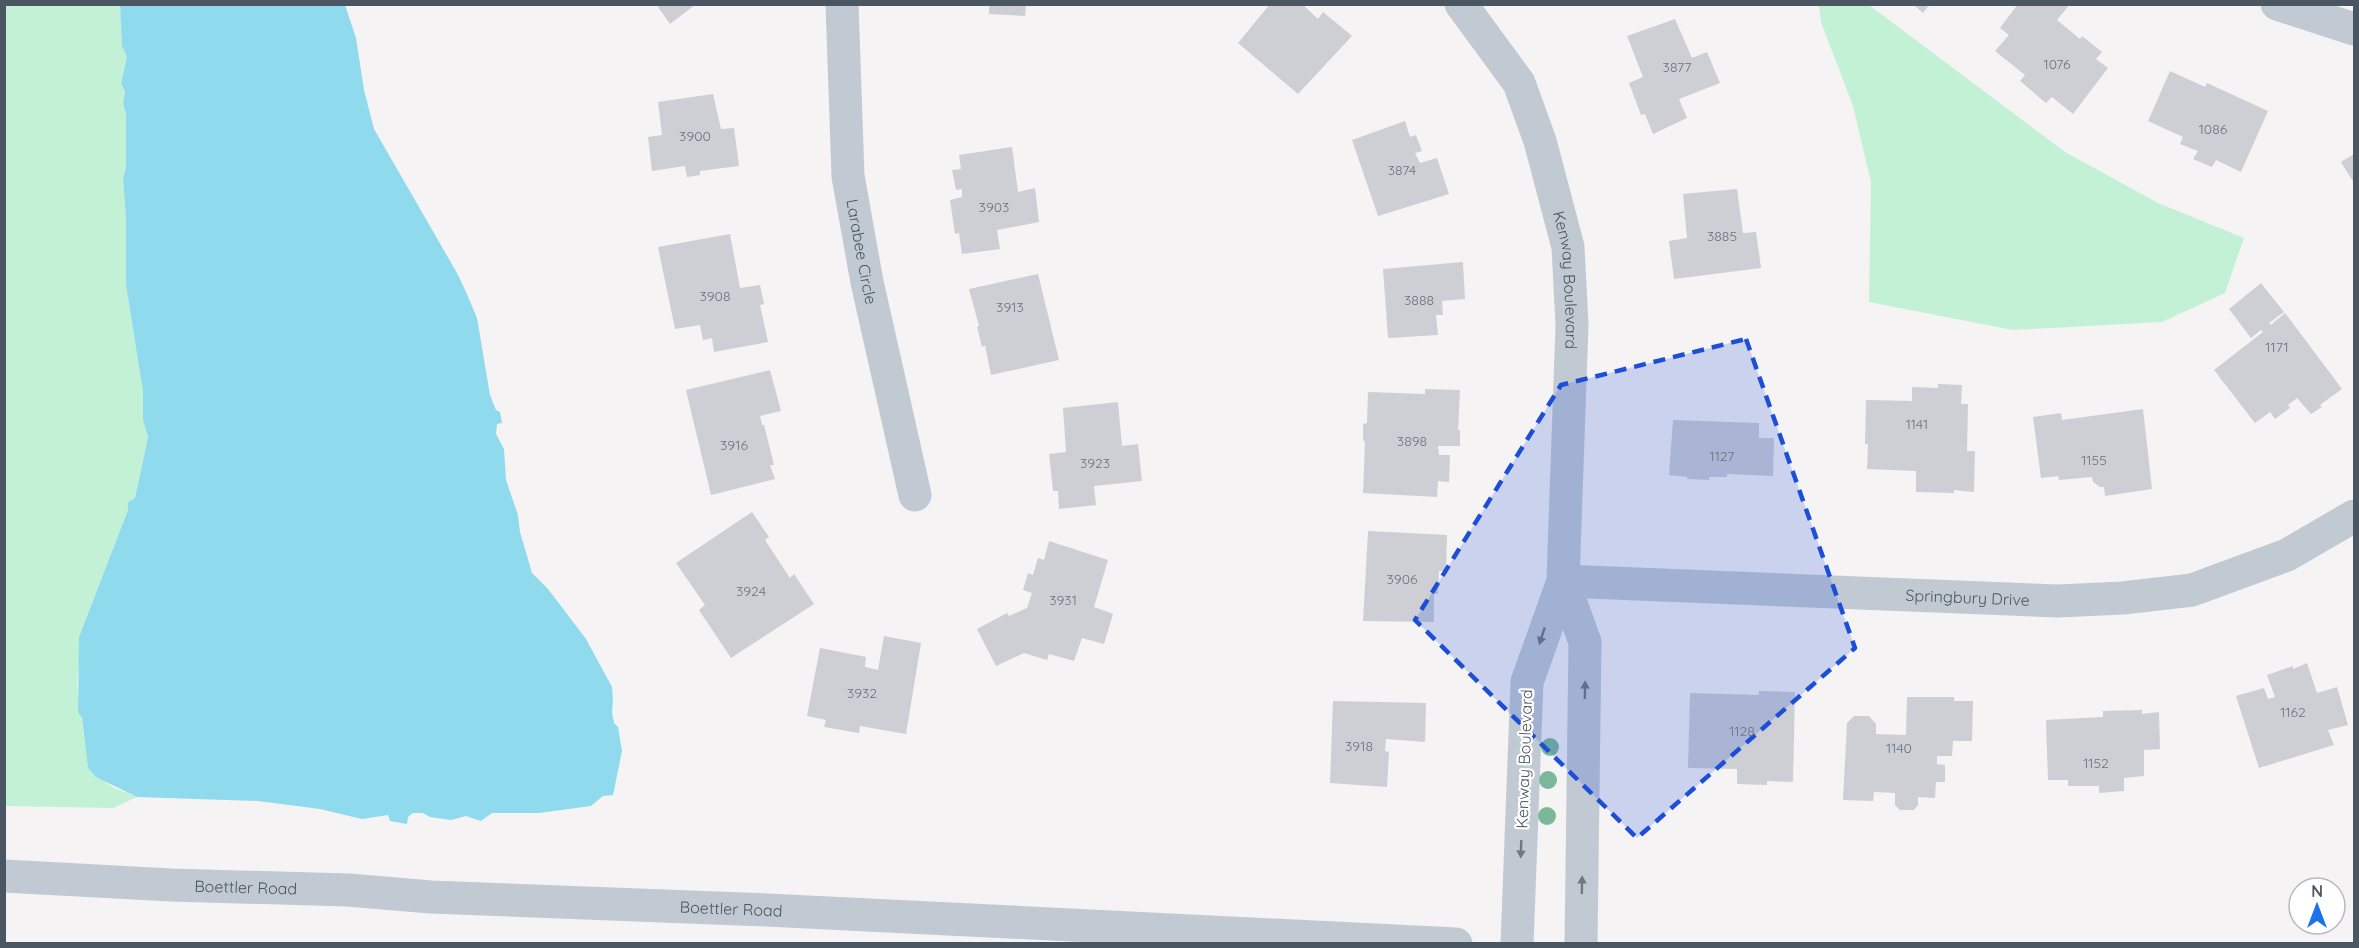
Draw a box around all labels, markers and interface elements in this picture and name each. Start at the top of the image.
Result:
house number: 1076 [2043,55,2071,73]
house number: 3877 [1663,58,1691,76]
house number: 1086 [2199,120,2228,138]
house number: 3900 [679,127,711,145]
house number: 3874 [1388,161,1416,179]
street label: Larabee Circle [842,197,882,306]
house number: 3903 [979,198,1009,216]
street label: Kenway Boulevard [1549,209,1582,350]
house number: 3885 [1707,227,1737,245]
house number: 3908 [699,287,731,305]
house number: 3888 [1404,291,1434,309]
house number: 3913 [996,298,1024,316]
house number: 1171 [2265,338,2289,356]
house number: 1141 [1906,415,1928,433]
house number: 3898 [1397,432,1427,450]
house number: 3916 [720,436,748,454]
house number: 1127 [1709,447,1735,465]
house number: 1155 [2081,451,2107,469]
house number: 3923 [1080,454,1110,472]
house number: 3906 [1386,570,1418,588]
house number: 3924 [736,582,766,600]
street label: Springbury Drive [1905,585,2030,610]
house number: 3931 [1049,591,1077,609]
one-way arrow [1537,627,1546,645]
one-way arrow [1580,681,1590,700]
house number: 3932 [847,684,877,702]
street label: Kenway Boulevard [1512,689,1536,829]
house number: 1162 [2280,703,2306,721]
house number: 1128 [1729,722,1755,740]
house number: 3918 [1345,737,1373,755]
house number: 1140 [1886,739,1912,757]
house number: 1152 [2083,754,2109,772]
one-way arrow [1516,840,1525,859]
street label: Boettler Road [194,876,297,899]
one-way arrow [1577,876,1587,895]
north arrow [2287,876,2347,936]
text: N [2311,881,2323,901]
street label: Boettler Road [679,897,783,921]

